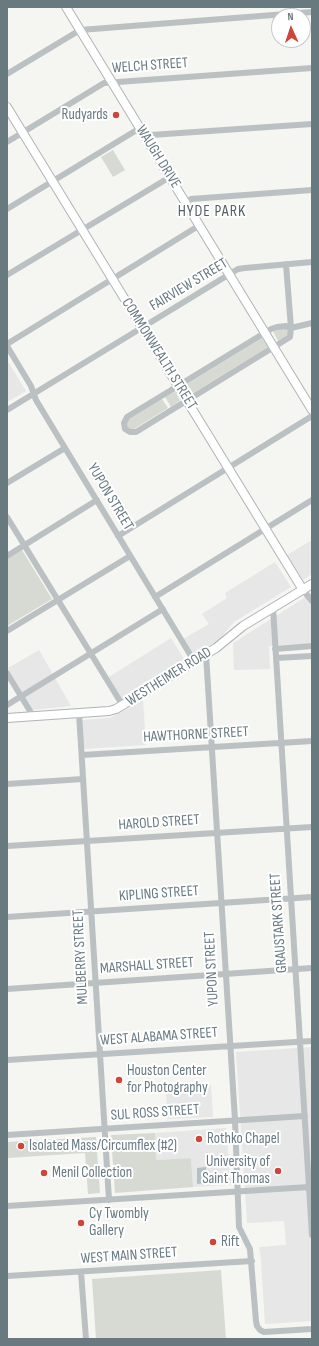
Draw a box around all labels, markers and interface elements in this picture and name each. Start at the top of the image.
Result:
north arrow [271,8,311,48]
text: N [287,10,294,23]
street label: WELCH STREET [111,54,189,78]
place label: Rudyards [62,106,108,124]
marker: Rudyards [111,110,121,120]
street label: WAUGH DRIVE [132,122,184,192]
district label: HYDE PARK [178,202,246,222]
street label: FAIRVIEW STREET [147,255,231,315]
street label: COMMONWEALTH STREET [117,295,201,413]
street label: YUPON STREET [83,460,137,534]
street label: WESTHEIMER ROAD [123,644,215,710]
street label: HAWTHORNE STREET [143,723,249,747]
street label: HAROLD STREET [118,811,200,835]
street label: GRAUSTARK STREET [267,872,291,974]
street label: KIPLING STREET [118,882,200,906]
street label: MULBERRY STREET [70,909,92,1005]
street label: YUPON STREET [201,931,223,1007]
street label: MARSHALL STREET [99,954,195,978]
street label: WEST ALABAMA STREET [100,1024,218,1050]
place label: Houston Center for Photography [127,1062,208,1097]
marker: Houston Center for Photography [114,1075,124,1085]
street label: SUL ROSS STREET [110,1101,200,1125]
place label: Rothko Chapel [207,1130,280,1148]
marker: Rothko Chapel [194,1134,204,1144]
place label: Isolated Mass/Circumflex (#2) [29,1137,177,1155]
marker: Isolated Mass/Circumflex (#2) [16,1141,26,1151]
place label: University of Saint Thomas [202,1153,270,1188]
place label: Menil Collection [52,1164,132,1182]
marker: University of Saint Thomas [273,1166,283,1176]
marker: Menil Collection [39,1168,49,1178]
place label: Cy Twombly Gallery [89,1205,149,1240]
marker: Cy Twombly Gallery [76,1218,86,1228]
place label: Rift [221,1233,240,1251]
marker: Rift [208,1237,218,1247]
street label: WEST MAIN STREET [80,1244,178,1268]

